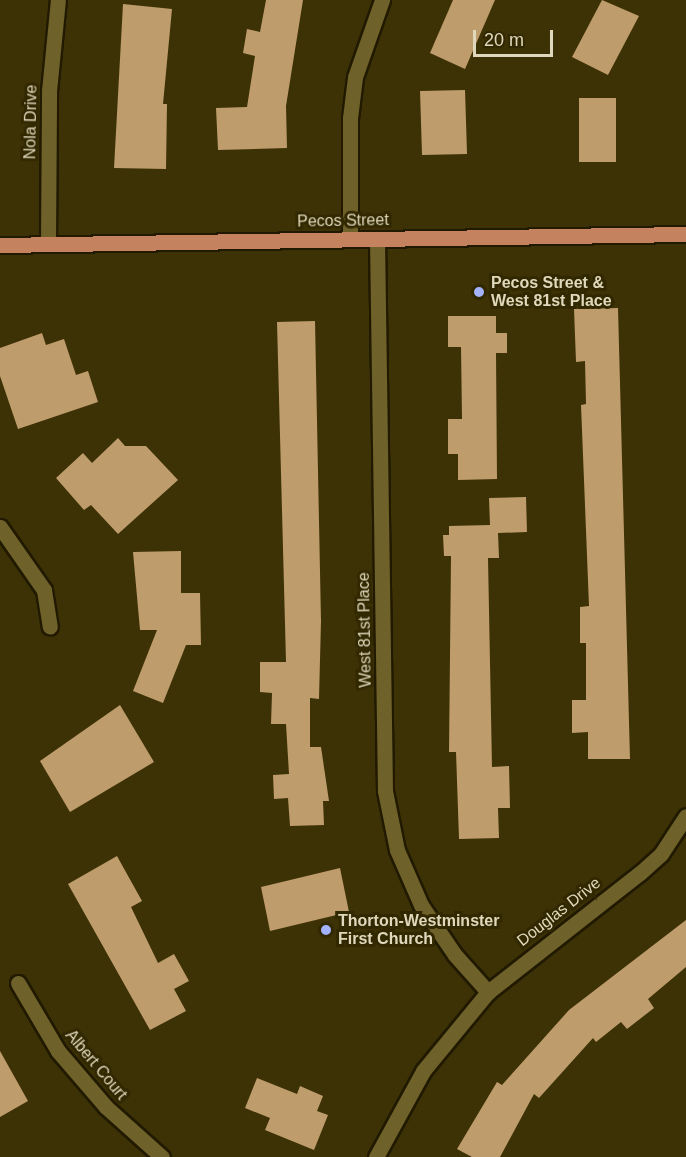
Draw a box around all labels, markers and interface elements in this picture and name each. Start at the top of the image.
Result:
scale bar [476,18,556,56]
text: 20 m [484,30,524,50]
street label: Nola Drive [21,84,41,160]
street label: Pecos Street [297,211,389,231]
place label: Pecos Street & West 81st Place [491,273,612,311]
marker: Pecos Street & West 81st Place [472,285,486,299]
street label: West 81st Place [354,572,376,688]
street label: Douglas Drive [513,874,605,950]
place label: Thorton-Westminster First Church [338,911,499,949]
marker: Thorton-Westminster First Church [319,923,333,937]
street label: Albert Court [61,1026,131,1104]

